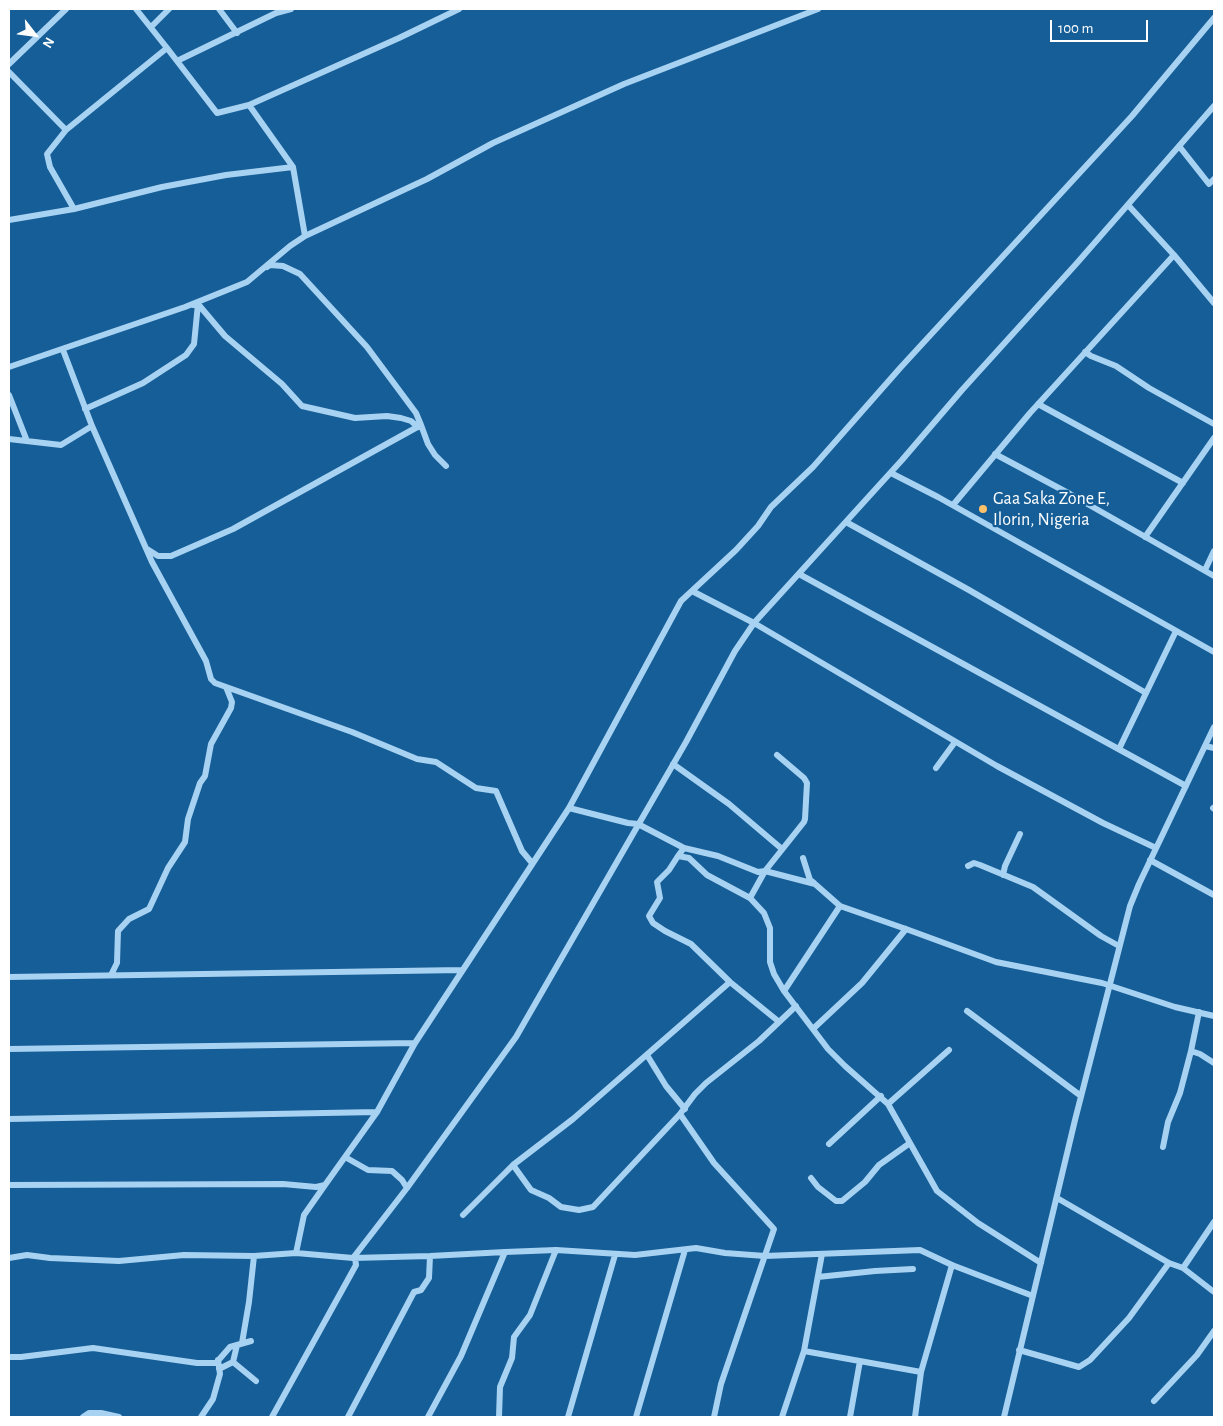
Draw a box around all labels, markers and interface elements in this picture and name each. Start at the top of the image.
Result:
north arrow [10,10,60,60]
scale bar [1053,10,1150,42]
text: 100 m [1058,21,1093,36]
text: N [39,35,56,50]
place label: Gaa Saka Zone E, Ilorin, Nigeria [993,488,1110,530]
marker: Gaa Saka Zone E, Ilorin, Nigeria [977,503,989,515]

